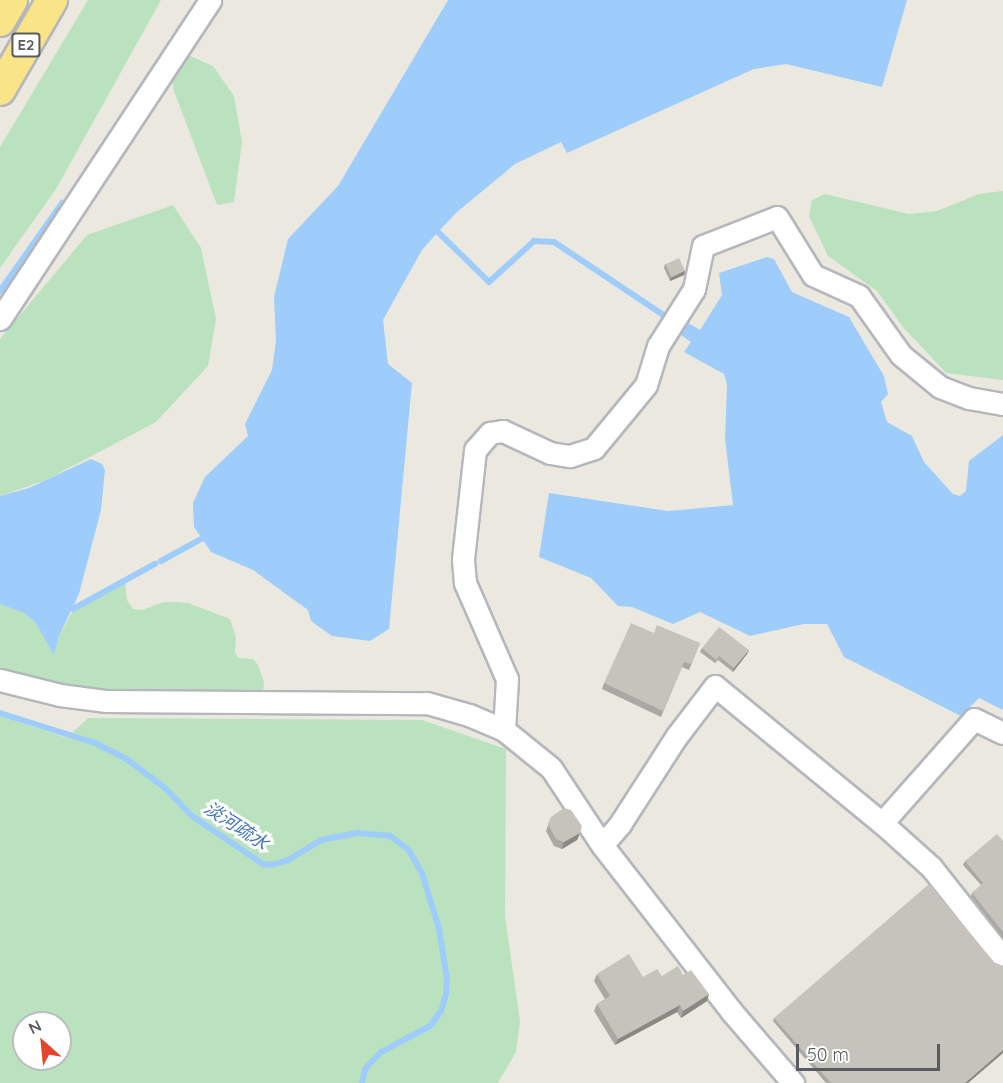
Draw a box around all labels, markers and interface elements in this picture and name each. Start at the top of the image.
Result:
road number: E2 [11,33,41,57]
water label: 淡河疏水 [200,797,272,855]
north arrow [12,1011,72,1071]
text: N [25,1015,45,1038]
scale bar [799,1032,943,1070]
text: 50 m [807,1043,849,1066]

